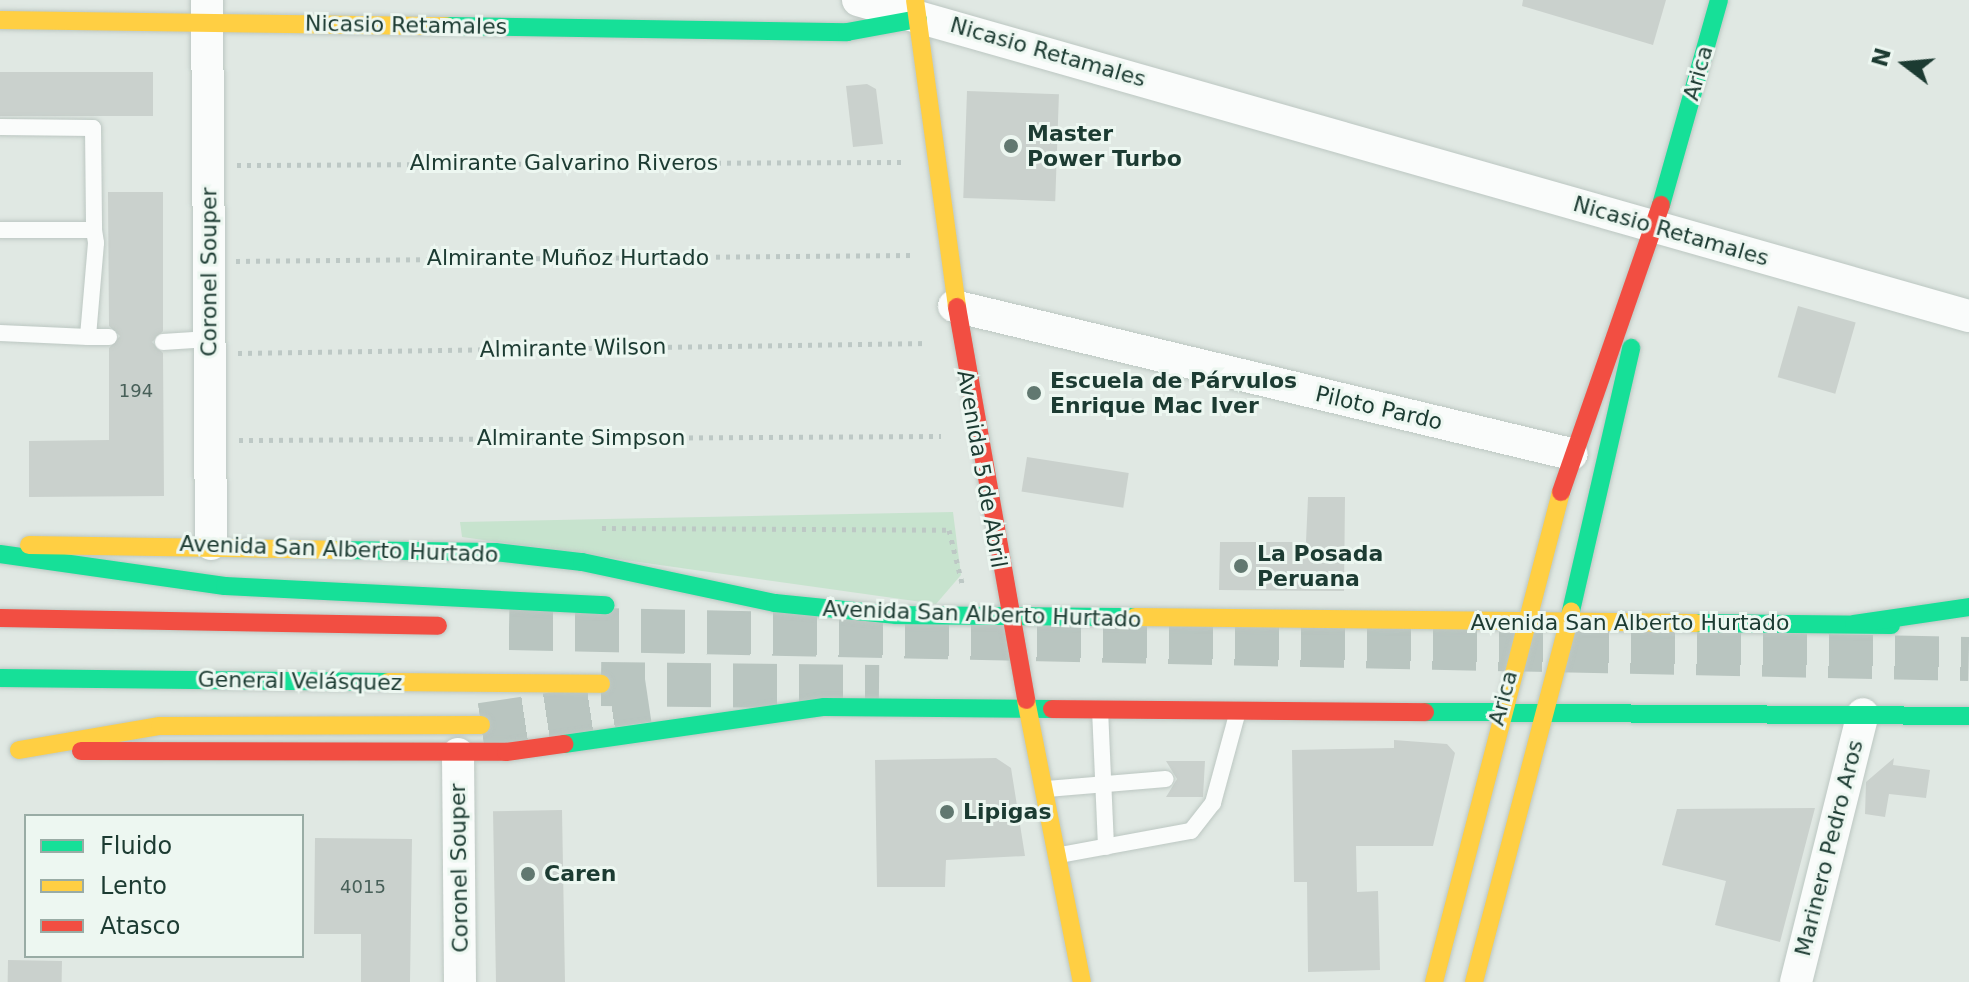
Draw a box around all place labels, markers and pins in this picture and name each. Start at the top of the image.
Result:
place label: Master Power Turbo [1027,120,1182,172]
marker: Master Power Turbo [1002,137,1020,155]
place label: Escuela de Párvulos Enrique Mac Iver [1050,367,1297,418]
marker: Escuela de Párvulos Enrique Mac Iver [1025,384,1043,402]
place label: La Posada Peruana [1257,540,1383,592]
marker: La Posada Peruana [1232,557,1250,575]
place label: Lipigas [963,799,1052,825]
marker: Lipigas [938,803,956,821]
place label: Caren [544,861,616,887]
marker: Caren [519,865,537,883]

